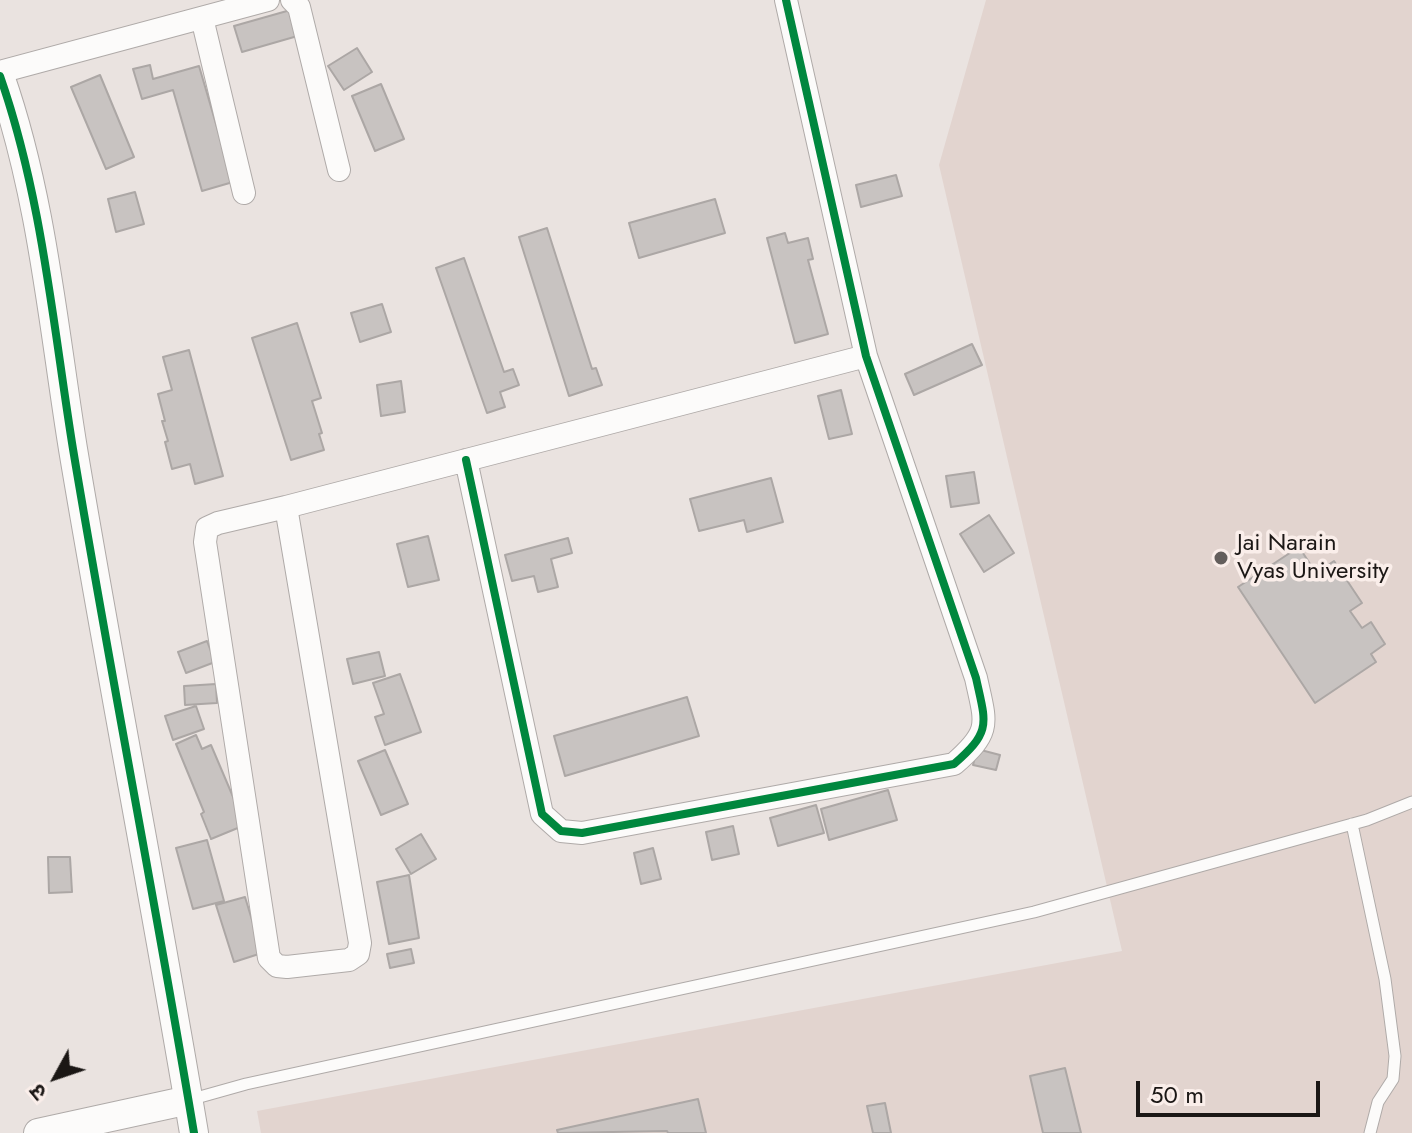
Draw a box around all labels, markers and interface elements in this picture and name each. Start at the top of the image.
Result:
place label: Jai Narain Vyas University [1237,530,1389,586]
marker: Jai Narain Vyas University [1212,549,1230,567]
north arrow [16,1037,96,1117]
scale bar [1140,1065,1324,1115]
text: उ [21,1077,54,1108]
text: 50 m [1150,1077,1204,1112]

